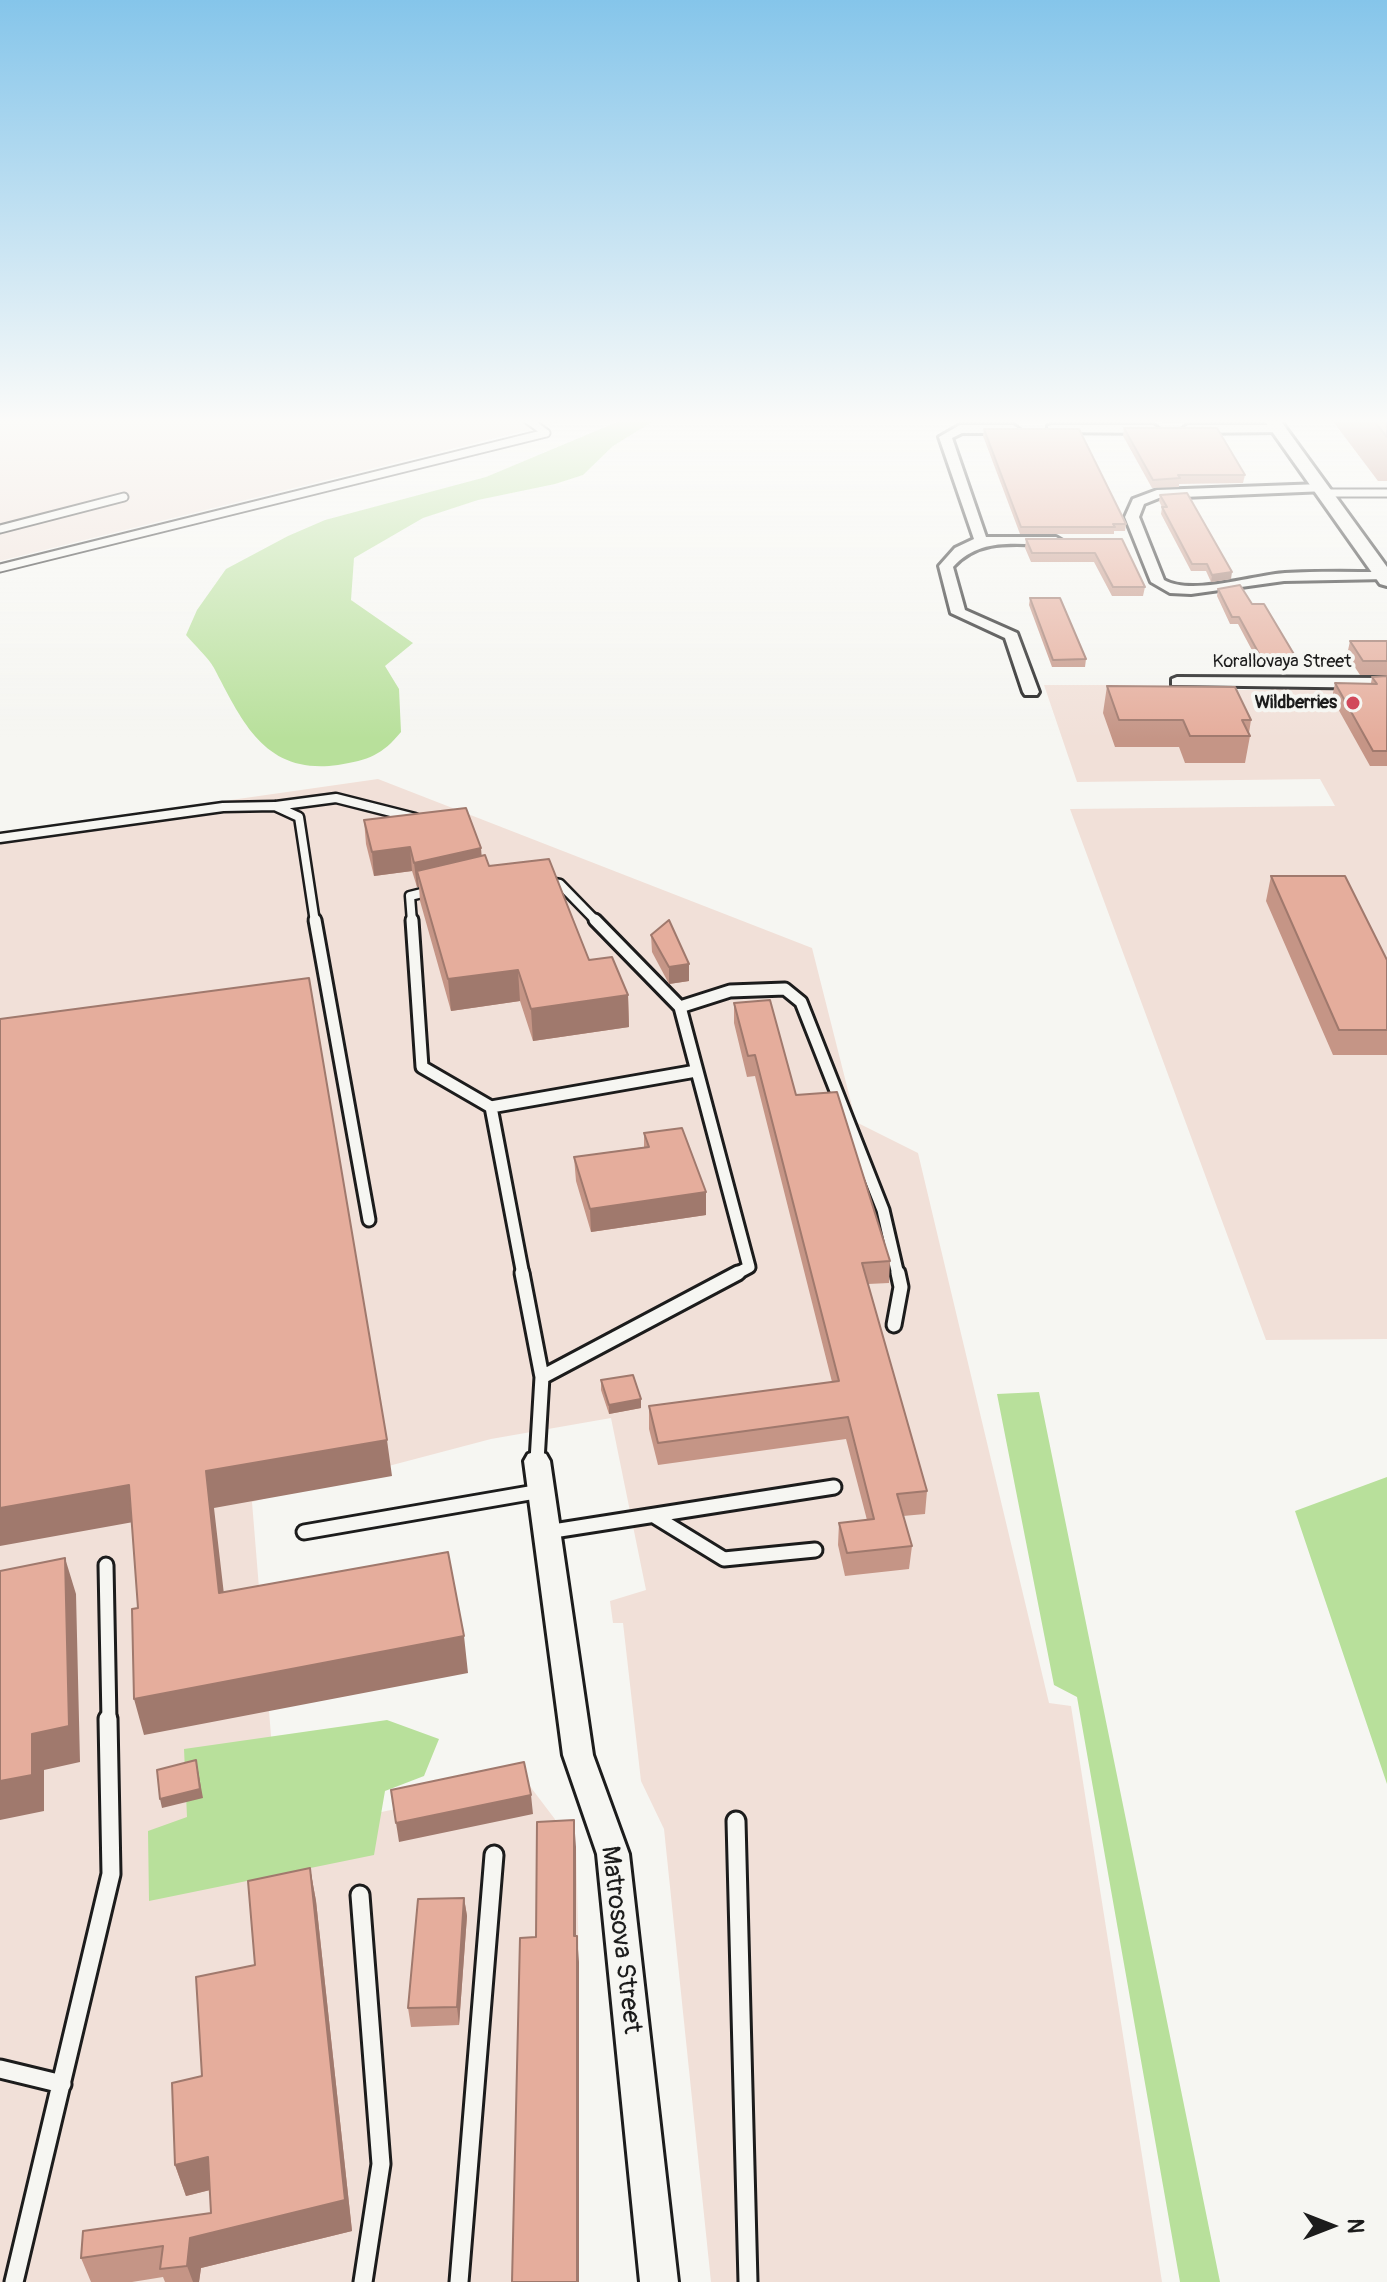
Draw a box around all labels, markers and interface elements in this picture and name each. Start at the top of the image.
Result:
street label: Korallovaya Street [1213,651,1351,673]
place label: Wildberries [1255,692,1337,714]
marker: Wildberries [1344,694,1362,712]
street label: Matrosova Street [593,1844,647,2036]
north arrow [1291,2186,1371,2266]
text: N [1341,2219,1369,2233]

